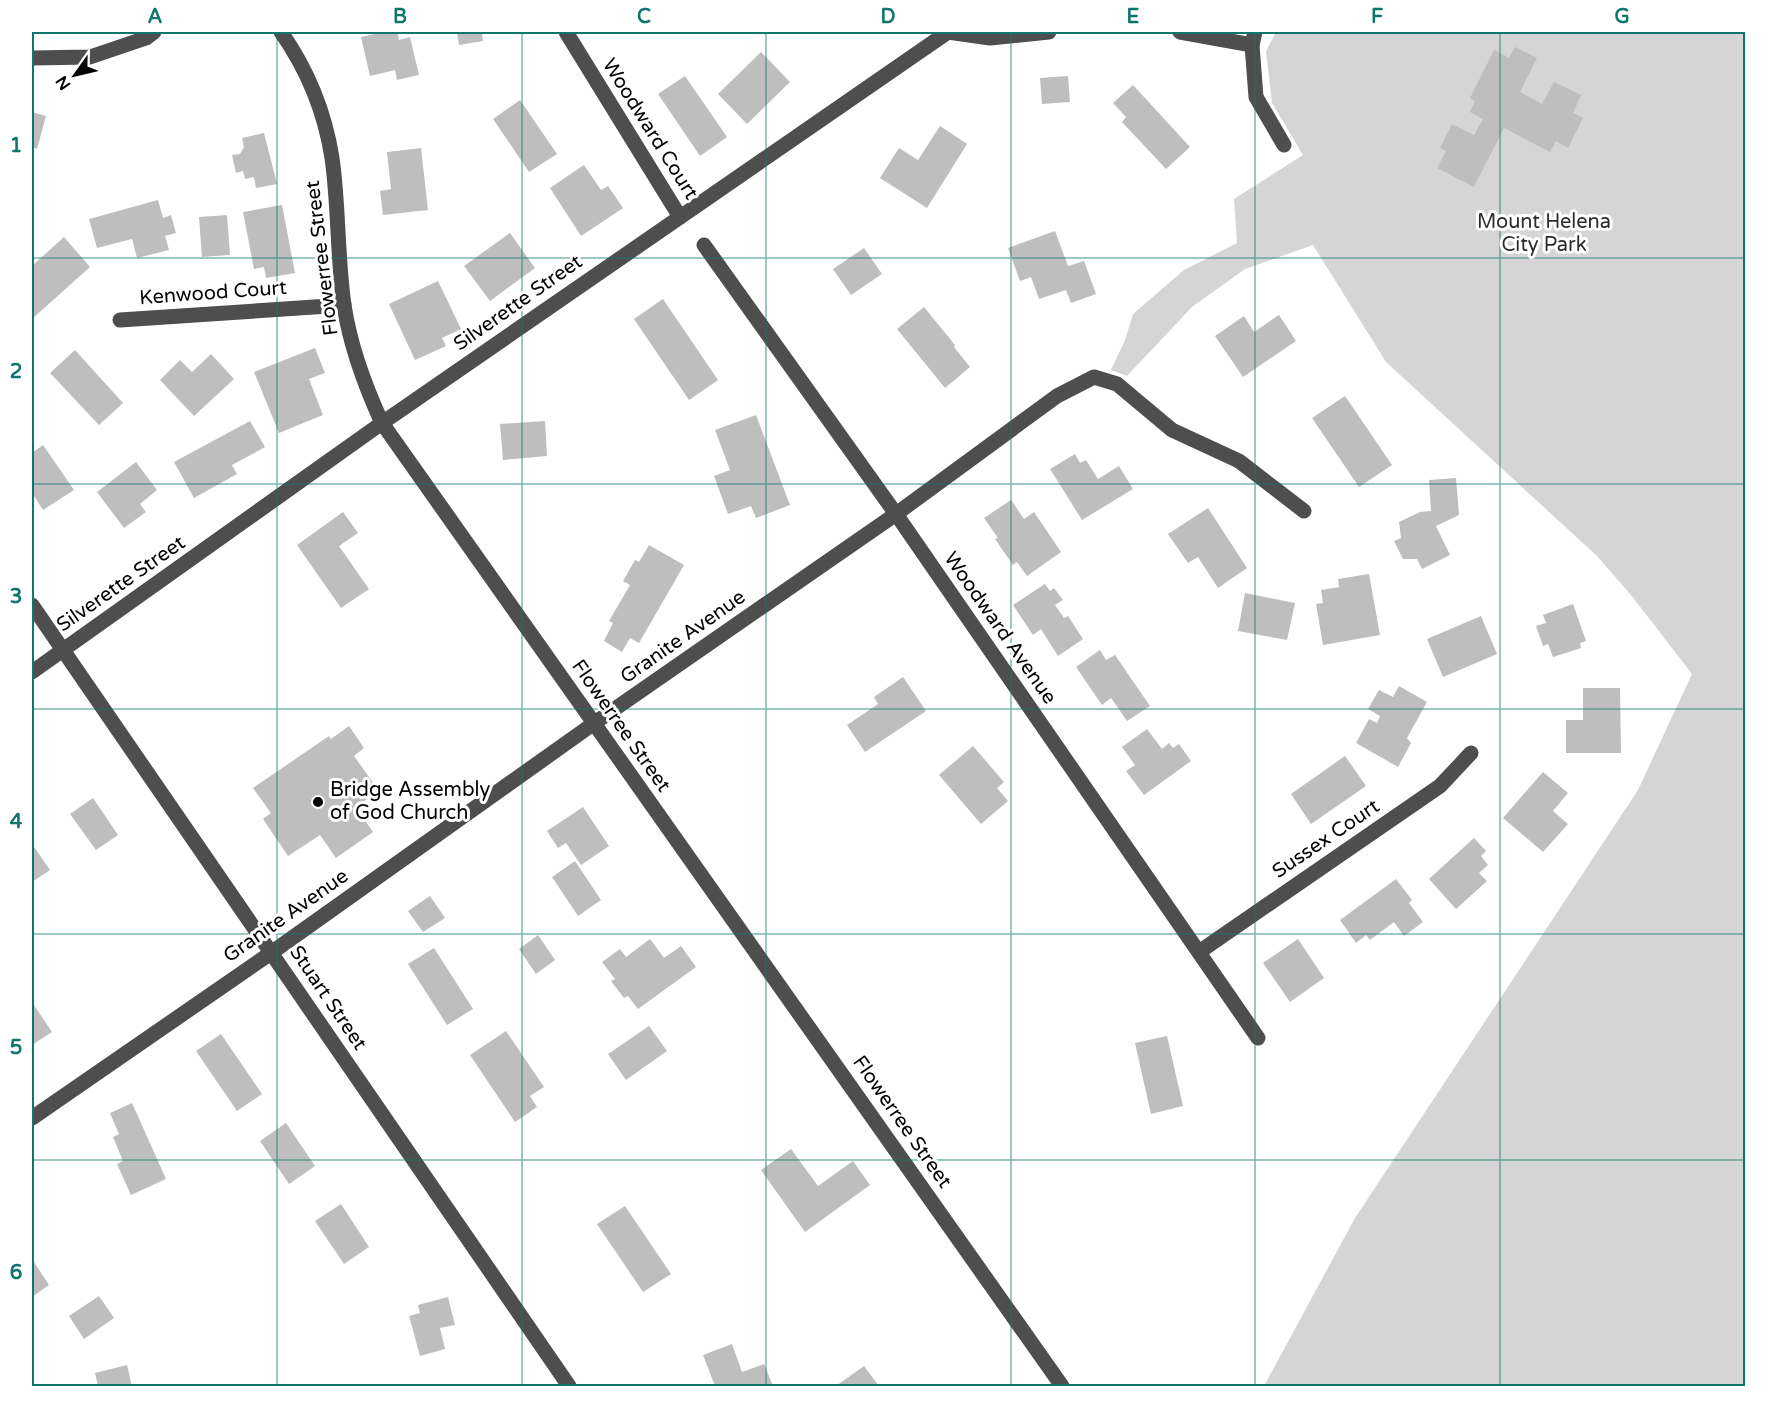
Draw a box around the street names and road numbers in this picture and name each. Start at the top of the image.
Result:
street label: Woodward Court [597,54,703,204]
street label: Flowerree Street [301,179,343,337]
street label: Silverette Street [449,250,587,356]
street label: Kenwood Court [138,276,288,310]
street label: Silverette Street [52,531,190,637]
street label: Woodward Avenue [939,547,1061,709]
street label: Granite Avenue [616,585,750,689]
street label: Flowerree Street [566,655,676,797]
street label: Sussex Court [1268,794,1384,884]
street label: Granite Avenue [219,864,353,968]
street label: Stuart Street [284,941,372,1055]
street label: Flowerree Street [847,1051,957,1193]

